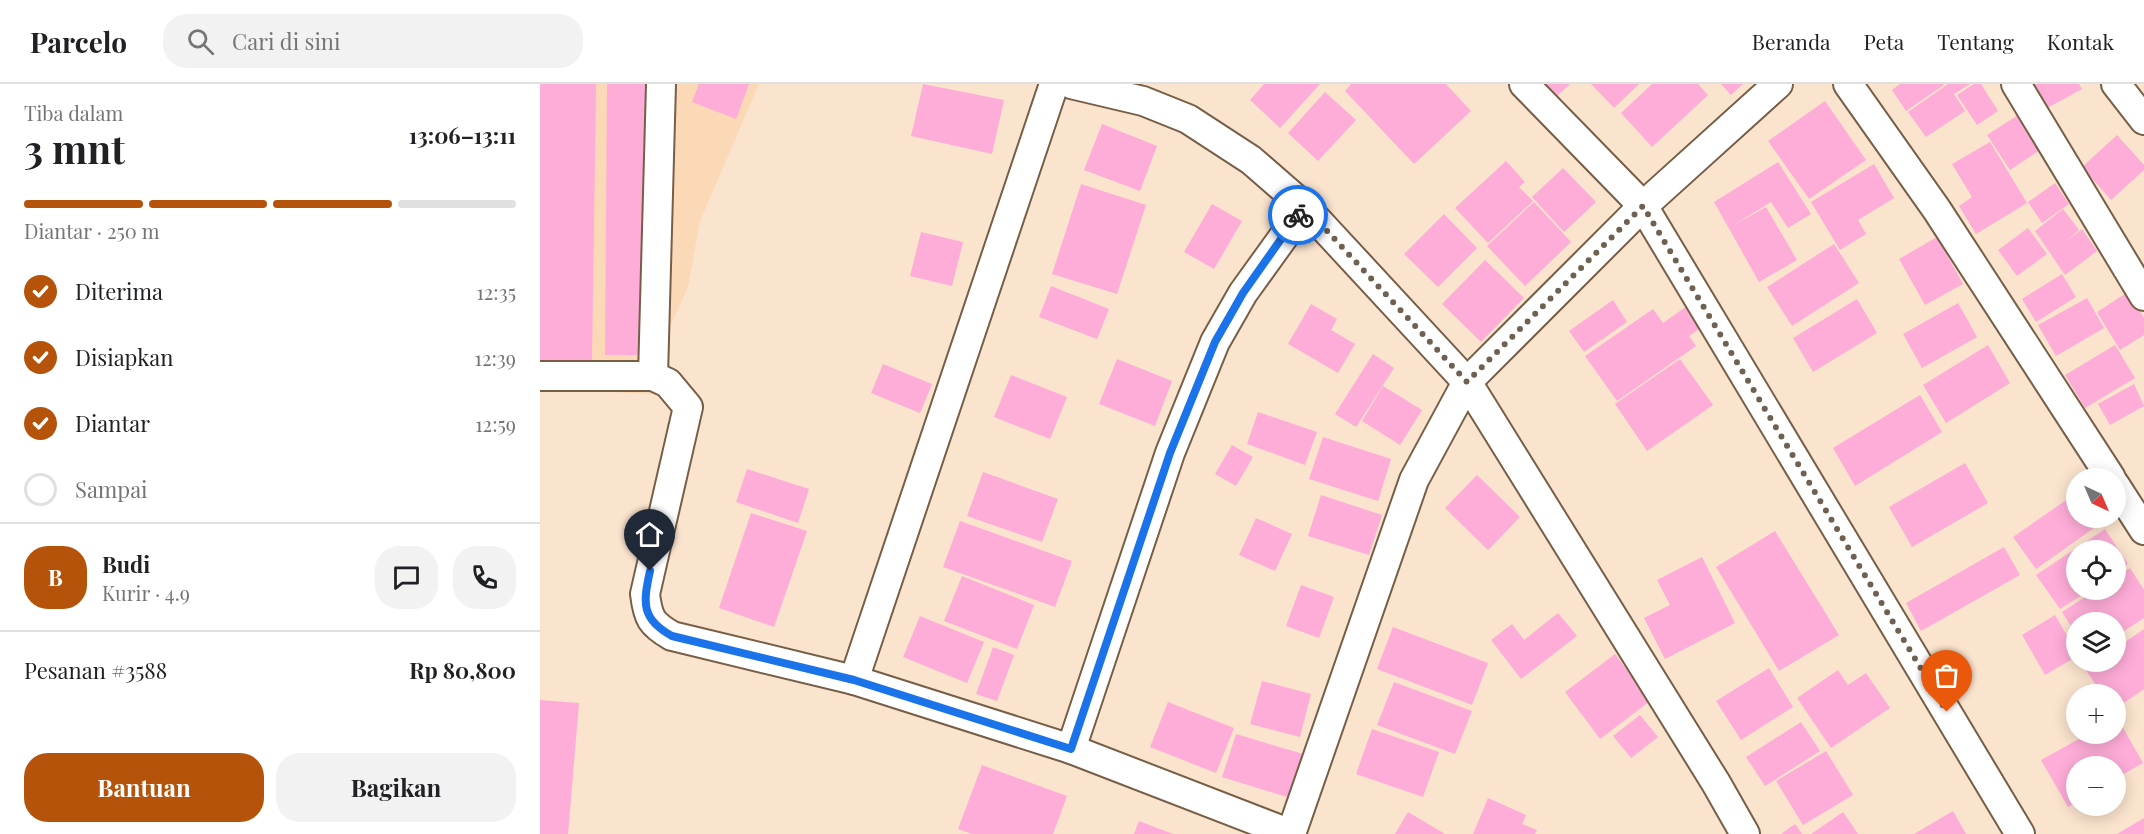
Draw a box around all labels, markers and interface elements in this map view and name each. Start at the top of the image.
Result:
search box [163,14,583,68]
text: Parcelo [30,23,127,60]
icon: search [184,25,217,58]
text: Cari di sini [232,26,340,56]
text: Beranda [1752,27,1831,55]
text: Peta [1864,27,1904,55]
text: Tentang [1937,27,2014,55]
text: Kontak [2047,27,2114,55]
text: Tiba dalam [24,99,123,126]
text: 13:06–13:11 [409,120,516,150]
text: 3 mnt [24,122,125,174]
courier [1268,185,1328,245]
icon: bike [1282,199,1315,232]
text: Diantar · 250 m [24,217,160,244]
icon: check [24,275,57,308]
text: Diterima [75,276,163,306]
text: 12:35 [476,278,516,305]
icon: check [24,341,57,374]
text: Disiapkan [75,342,173,372]
text: 12:39 [475,344,516,371]
icon: check [24,407,57,440]
text: Diantar [75,408,150,438]
text: 12:59 [475,410,516,437]
north arrow [2066,468,2126,528]
map controls [2066,468,2126,816]
text: Sampai [75,474,148,504]
pin [624,509,675,571]
icon: home [633,518,666,551]
button: locate [2066,540,2126,600]
button: chat [375,546,438,609]
button: phone [453,546,516,609]
text: Budi [102,549,150,579]
text: B [48,562,63,592]
text: Kurir · 4.9 [102,579,190,606]
button: layers [2066,612,2126,672]
pin [1921,650,1972,712]
text: Pesanan #3588 [24,655,167,685]
text: Rp 80,800 [409,655,516,685]
icon: bag [1930,659,1963,692]
button: + [2066,684,2126,744]
button: Bantuan [24,753,264,822]
button: Bagikan [276,753,516,822]
button: − [2066,756,2126,816]

